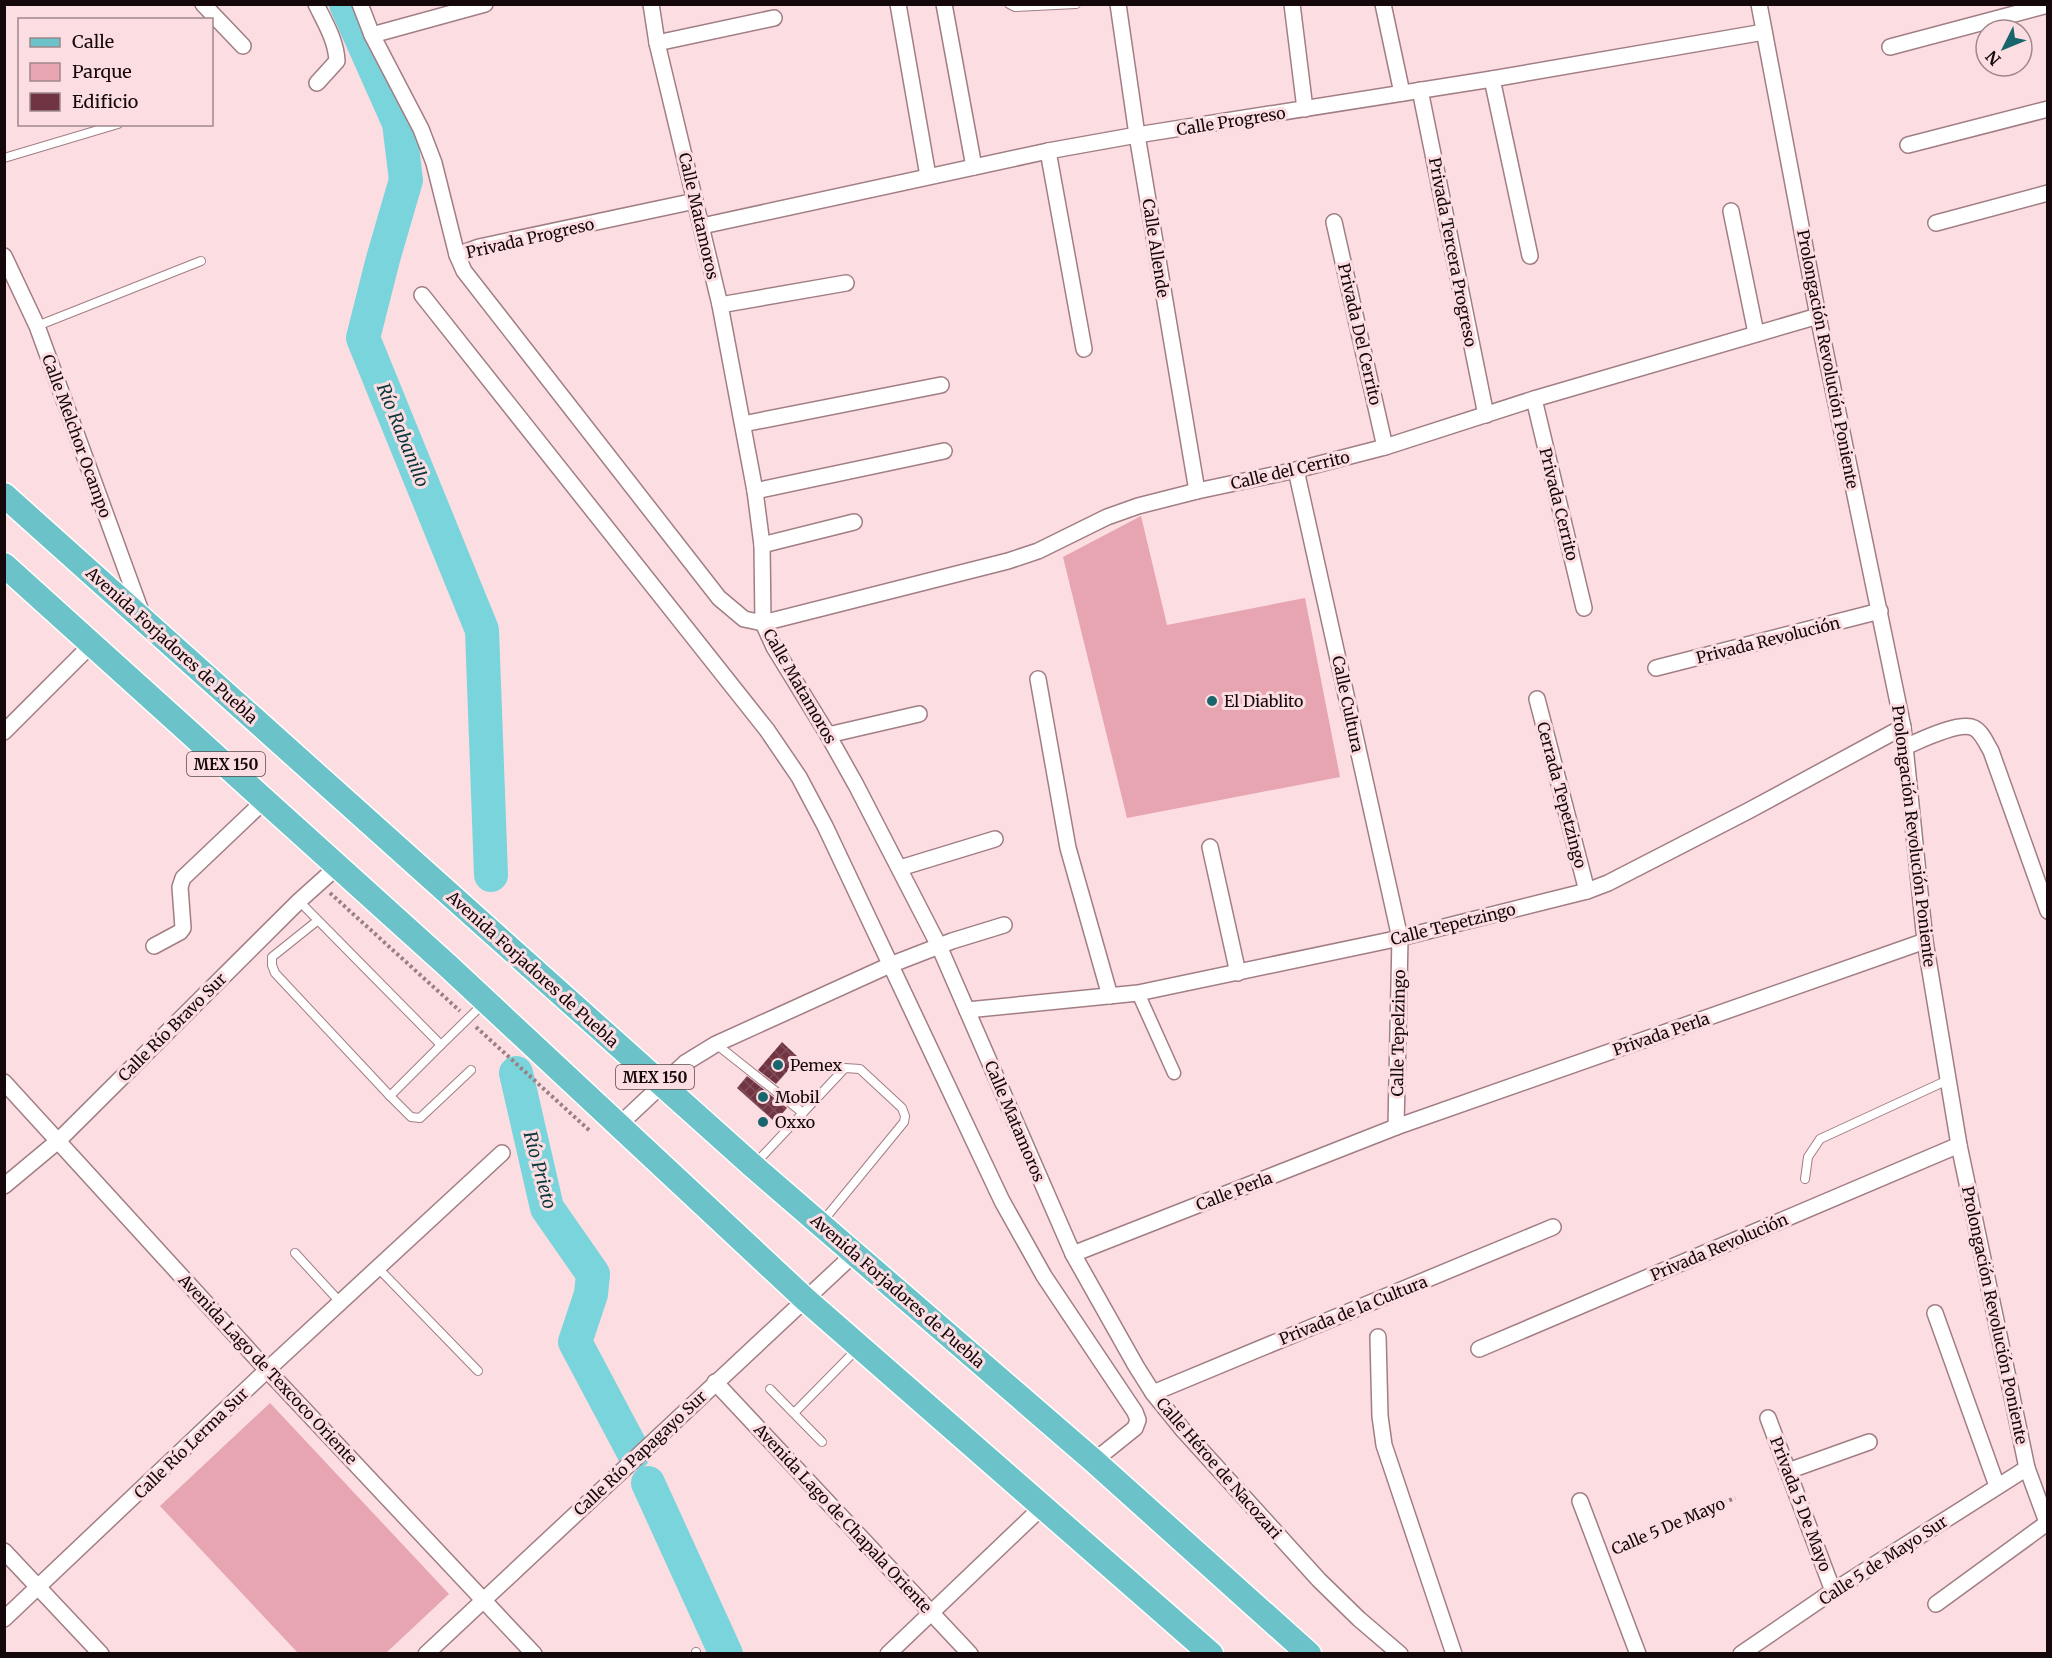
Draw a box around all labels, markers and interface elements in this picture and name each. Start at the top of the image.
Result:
legend [18,18,213,126]
north arrow [1974,18,2034,78]
text: Calle [72,30,114,53]
text: N [1981,47,2005,70]
text: Parque [72,60,132,83]
text: Edificio [72,90,138,113]
street label: Calle Progreso [1175,103,1287,139]
street label: Calle Matamoros [675,151,723,282]
street label: Privada Tercera Progreso [1425,156,1481,348]
street label: Calle Allende [1138,197,1174,299]
street label: Privada Progreso [464,214,596,262]
street label: Prolongación Revolución Poniente [1793,228,1863,490]
street label: Privada Del Cerrito [1334,261,1386,407]
street label: Calle Melchor Ocampo [38,352,116,520]
water label: Río Rabanillo [372,380,434,490]
street label: Privada Cerrito [1535,446,1583,562]
street label: Calle del Cerrito [1229,447,1351,493]
street label: Avenida Forjadores de Puebla [81,562,262,728]
street label: Privada Revolución [1694,612,1842,668]
street label: Calle Matamoros [759,625,841,747]
street label: Calle Cultura [1328,654,1368,754]
place label: El Diablito [1224,691,1303,711]
marker: El Diablito [1205,694,1219,708]
street label: Prolongación Revolución Poniente [1888,704,1940,968]
street label: Cerrada Tepetzingo [1533,720,1591,870]
road number: MEX 150 [187,752,265,776]
street label: Avenida Forjadores de Puebla [442,886,623,1052]
street label: Calle Tepetzingo [1388,899,1518,949]
street label: Calle Río Bravo Sur [114,969,230,1085]
street label: Calle Tepelzingo [1387,969,1409,1097]
street label: Privada Perla [1610,1008,1712,1060]
place label: Pemex [790,1055,843,1075]
street label: Calle Matamoros [980,1057,1050,1185]
marker: Pemex [771,1058,785,1072]
road number: MEX 150 [616,1065,694,1089]
place label: Mobil [775,1087,820,1107]
marker: Mobil [756,1090,770,1104]
place label: Oxxo [775,1112,815,1132]
marker: Oxxo [756,1115,770,1129]
water label: Río Prieto [519,1129,561,1211]
street label: Calle Perla [1193,1167,1275,1215]
street label: Prolongación Revolución Poniente [1958,1184,2032,1446]
street label: Avenida Forjadores de Puebla [806,1209,989,1372]
street label: Privada Revolución [1647,1209,1791,1285]
street label: Avenida Lago de Texcoco Oriente [174,1269,362,1468]
street label: Privada de la Cultura [1276,1271,1430,1349]
street label: Calle Río Lerma Sur [130,1383,252,1503]
street label: Calle Río Papagayo Sur [569,1386,711,1520]
street label: Calle Héroe de Nacozari [1152,1393,1286,1543]
street label: Avenida Lago de Chapala Oriente [749,1419,936,1617]
street label: Privada 5 De Mayo [1766,1434,1836,1574]
street label: Calle 5 De Mayo [1608,1493,1728,1559]
street label: Calle 5 de Mayo Sur [1815,1511,1951,1609]

